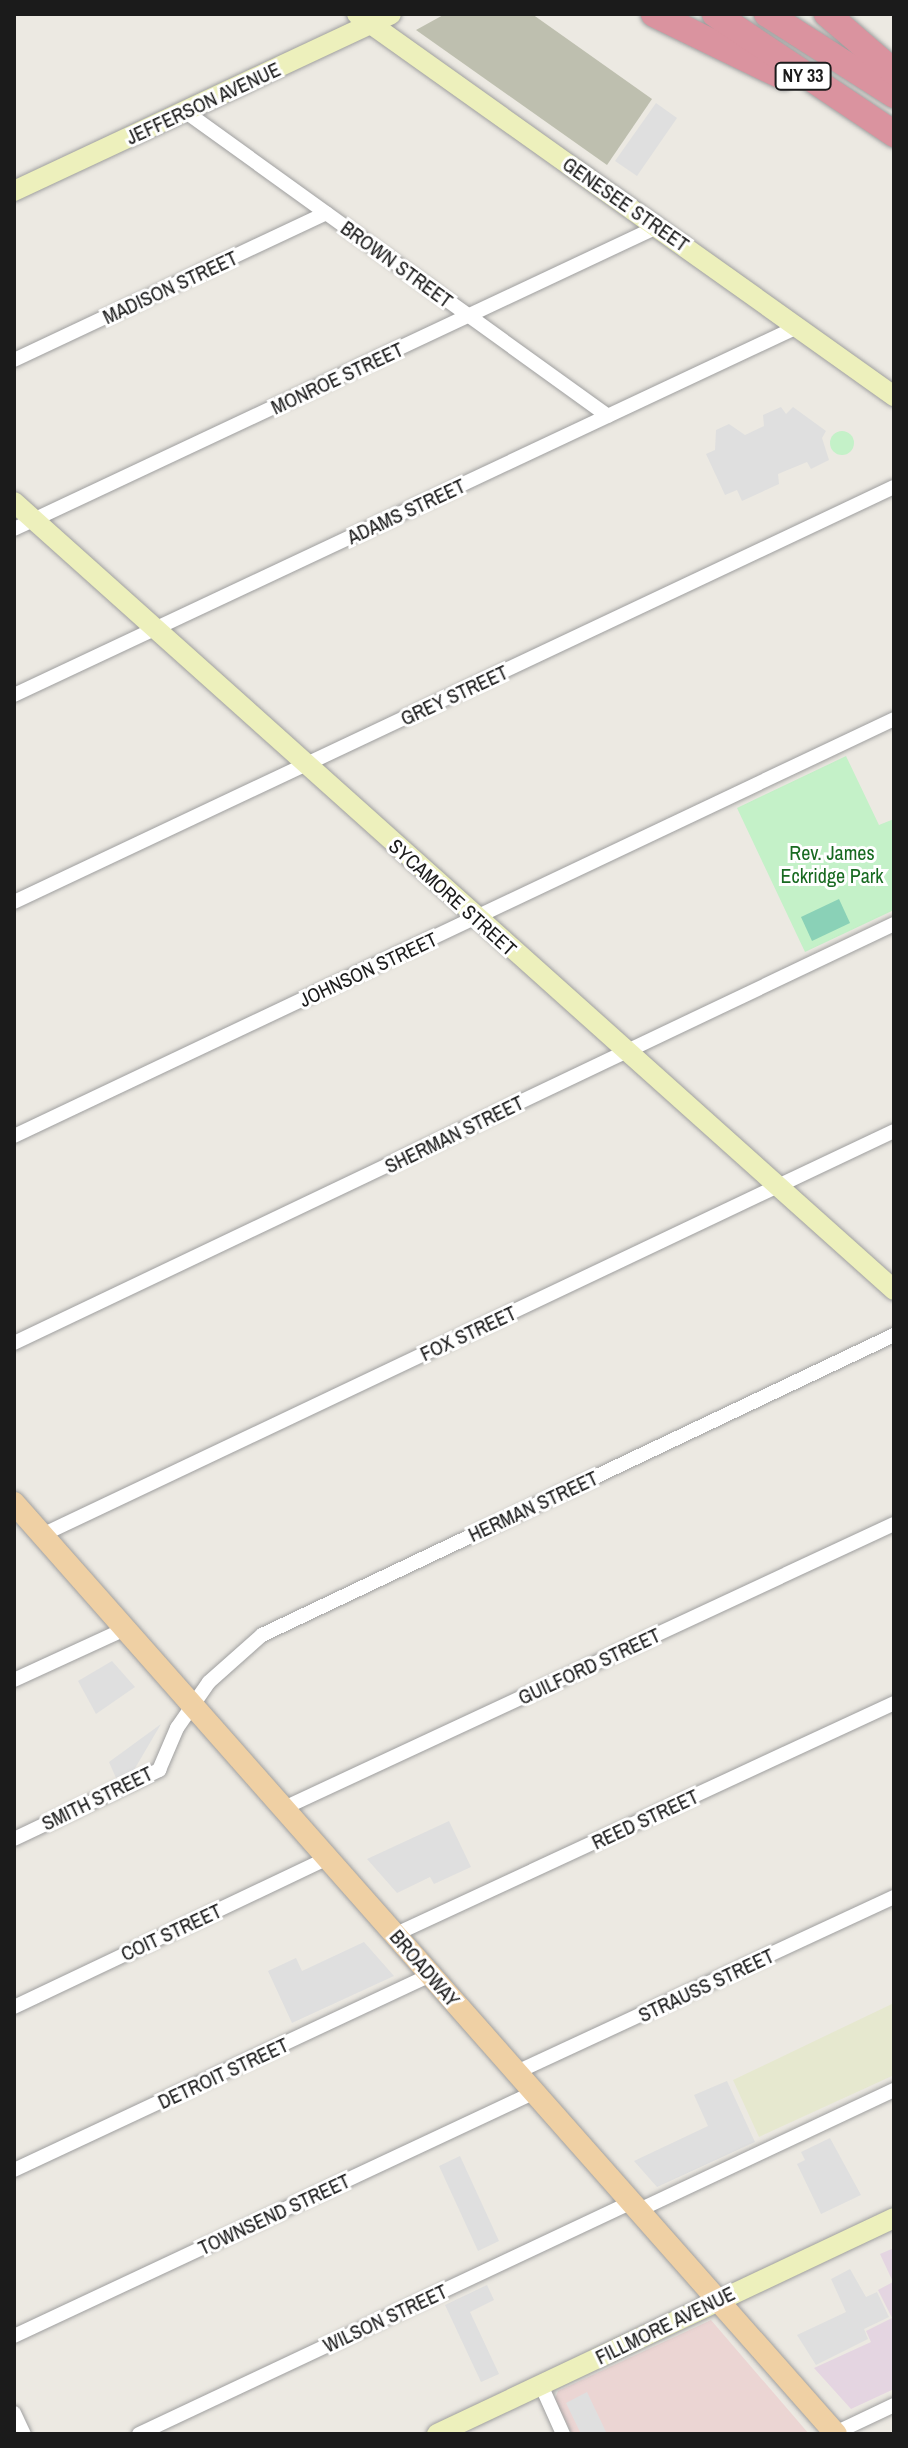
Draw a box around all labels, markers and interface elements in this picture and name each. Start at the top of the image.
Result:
street label: JEFFERSON AVENUE [122,57,284,149]
road number: NY 33 [773,62,833,90]
street label: GENESEE STREET [558,152,694,256]
street label: BROWN STREET [337,215,457,313]
street label: MADISON STREET [99,245,241,329]
street label: MONROE STREET [267,337,407,419]
street label: ADAMS STREET [343,473,469,549]
street label: GREY STREET [396,660,512,730]
street label: SYCAMORE STREET [384,834,522,960]
park label: Rev. James Eckridge Park [781,840,883,887]
street label: JOHNSON STREET [295,927,441,1011]
street label: SHERMAN STREET [381,1090,527,1178]
street label: FOX STREET [416,1300,520,1366]
street label: HERMAN STREET [464,1465,602,1547]
street label: GUILFORD STREET [514,1623,664,1709]
street label: SMITH STREET [38,1761,156,1835]
street label: REED STREET [588,1784,702,1854]
street label: COIT STREET [117,1898,225,1966]
street label: BROADWAY [385,1925,465,2011]
street label: STRAUSS STREET [634,1943,778,2027]
street label: DETROIT STREET [154,2032,292,2114]
street label: TOWNSEND STREET [194,2168,354,2260]
street label: WILSON STREET [319,2279,451,2357]
street label: FILLMORE AVENUE [591,2281,739,2369]

